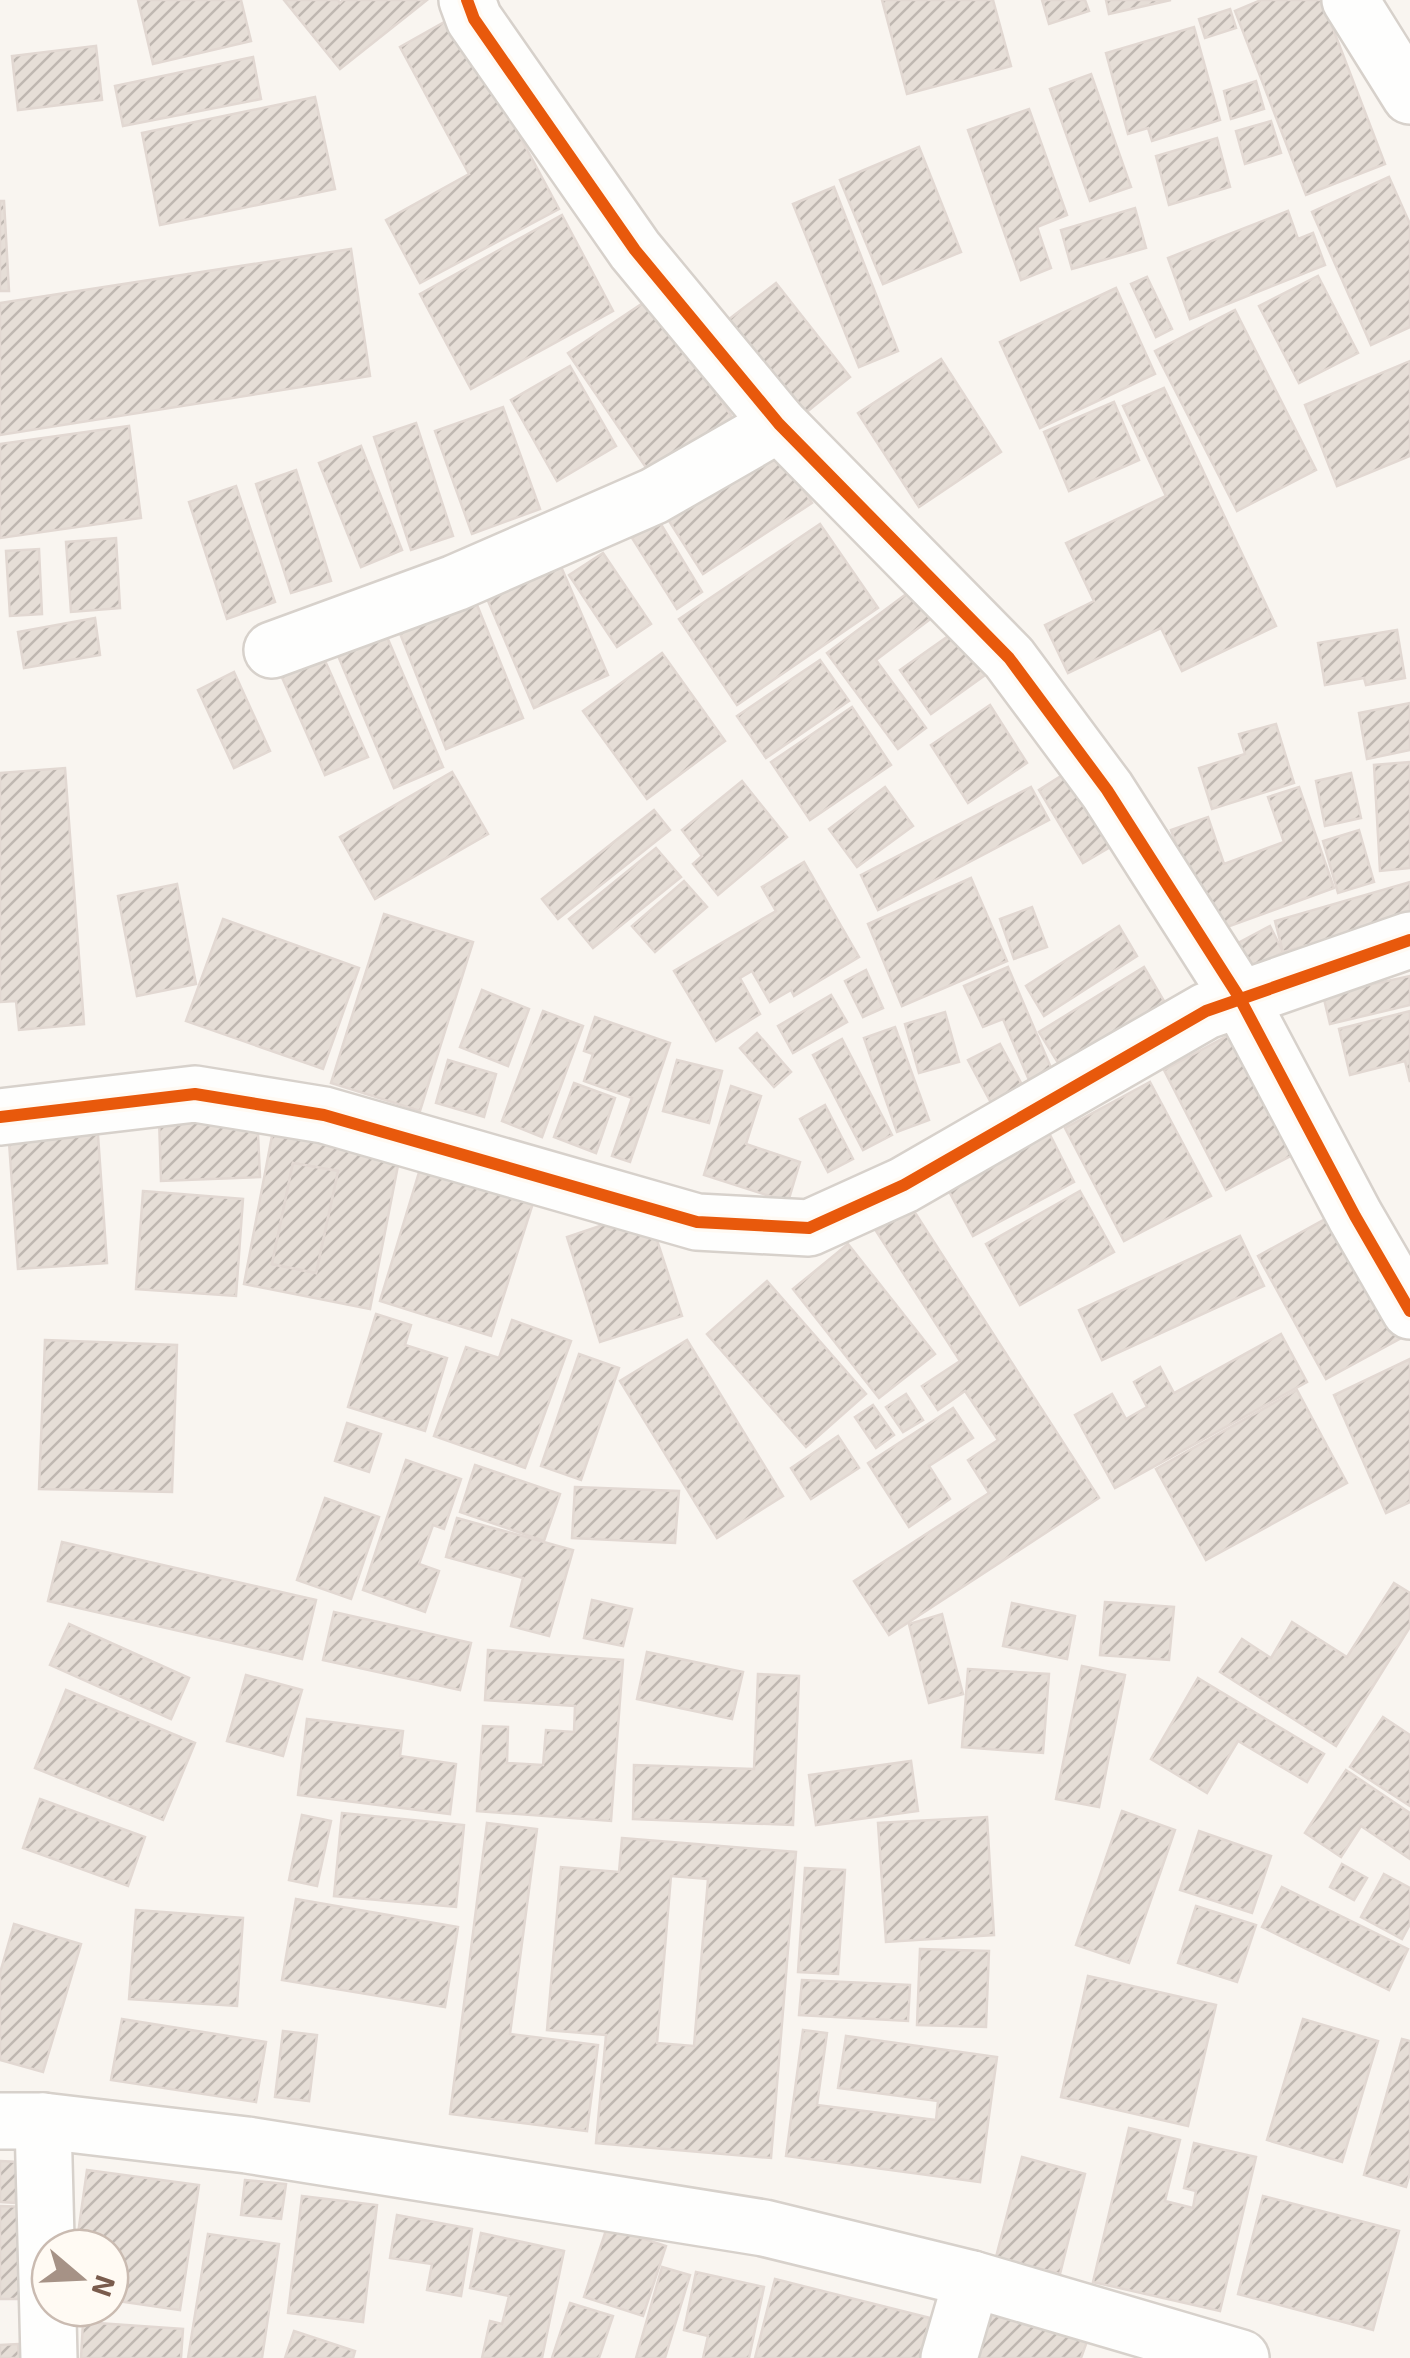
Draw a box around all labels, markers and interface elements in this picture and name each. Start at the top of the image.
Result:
north arrow [30,2228,130,2328]
text: N [85,2271,124,2302]

